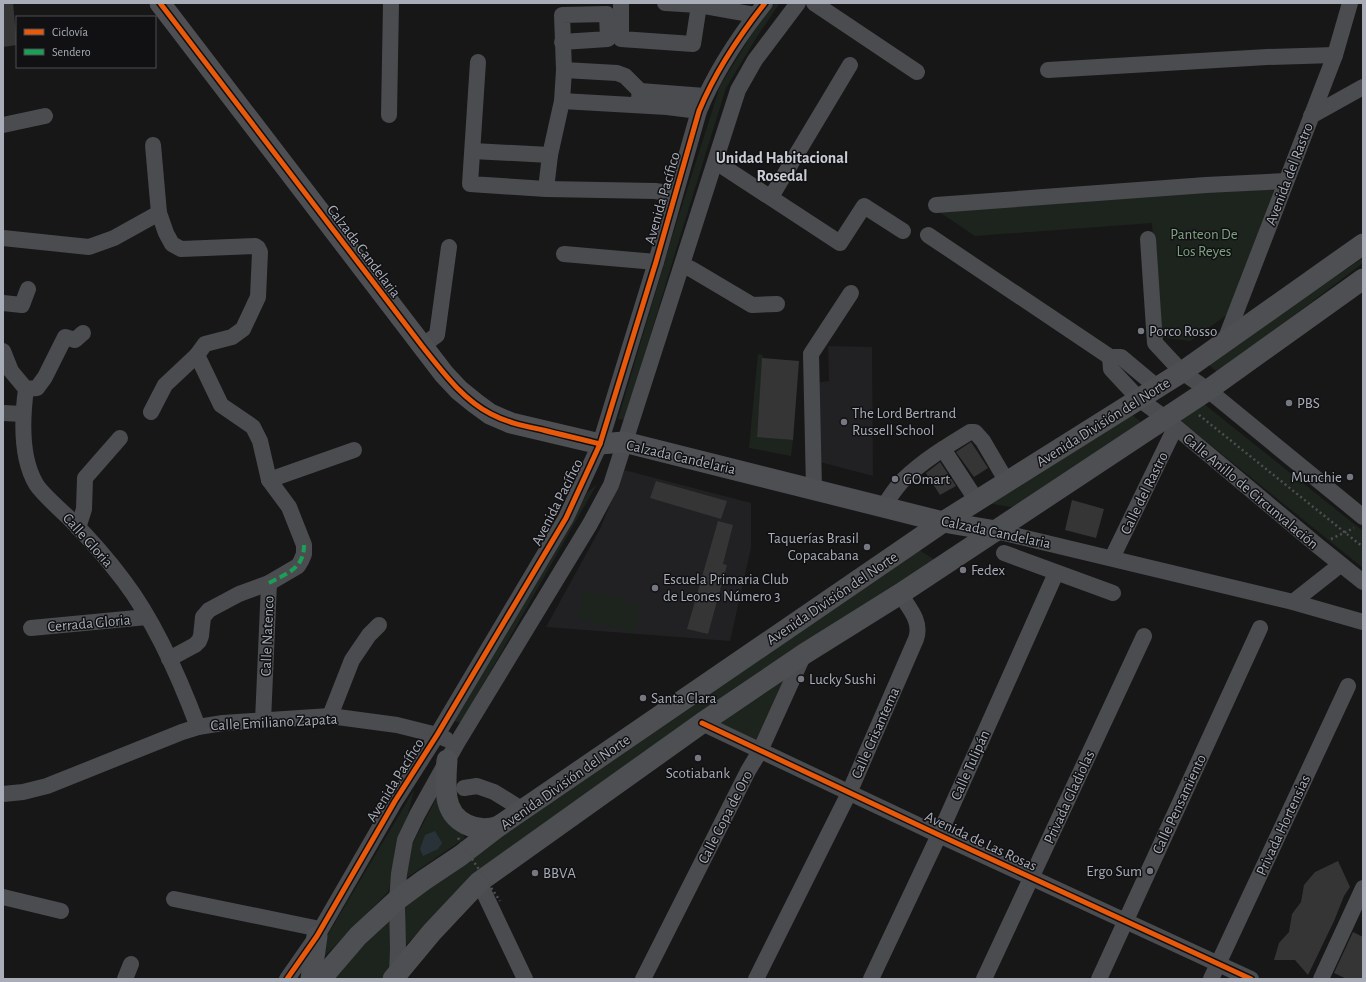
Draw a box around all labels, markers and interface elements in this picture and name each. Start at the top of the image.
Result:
legend [16,16,156,68]
text: Ciclovía [52,26,88,38]
text: Sendero [52,46,91,58]
street label: Avenida del Rastro [1263,121,1316,227]
street label: Avenida Pacífico [642,150,683,246]
district label: Unidad Habitacional Rosedal [716,150,848,184]
street label: Calzada Candelaria [324,202,403,300]
park label: Panteon De Los Reyes [1170,227,1238,259]
place label: Porco Rosso [1149,324,1217,339]
marker: Porco Rosso [1136,326,1146,336]
street label: Avenida División del Norte [1034,375,1173,470]
place label: PBS [1297,396,1320,411]
marker: PBS [1284,398,1294,408]
place label: The Lord Bertrand Russell School [852,406,956,438]
marker: The Lord Bertrand Russell School [839,417,849,427]
street label: Calle Anillo de Circunvalación [1180,431,1321,552]
street label: Calzada Candelaria [625,438,737,477]
street label: Calle del Rastro [1118,450,1171,537]
street label: Avenida Pacífico [529,456,586,548]
place label: Munchie [1291,470,1342,485]
place label: GOmart [903,472,950,487]
marker: Munchie [1345,472,1355,482]
marker: GOmart [890,474,900,484]
street label: Calle Gloria [60,511,116,570]
street label: Calzada Candelaria [940,514,1052,551]
place label: Taquerías Brasil Copacabana [768,531,859,563]
marker: Taquerías Brasil Copacabana [862,542,872,552]
street label: Avenida División del Norte [764,549,900,648]
place label: Fedex [971,563,1006,578]
marker: Fedex [958,565,968,575]
place label: Escuela Primaria Club de Leones Número 3 [663,572,789,604]
marker: Escuela Primaria Club de Leones Número 3 [650,583,660,593]
street label: Calle Natenco [259,595,276,677]
street label: Cerrada Gloria [47,612,131,635]
place label: Lucky Sushi [809,672,876,687]
marker: Lucky Sushi [796,674,806,684]
street label: Calle Crisantema [849,685,902,781]
place label: Santa Clara [651,691,716,706]
marker: Santa Clara [638,693,648,703]
street label: Calle Emiliano Zapata [210,712,338,733]
street label: Calle Tulipán [948,728,993,802]
street label: Avenida División del Norte [498,732,633,833]
street label: Avenida Pacífico [364,736,427,825]
street label: Privada Gladiolas [1041,748,1098,846]
street label: Calle Pensamiento [1150,752,1209,856]
marker: Scotiabank [693,753,703,763]
place label: Scotiabank [666,766,730,781]
street label: Calle Copa de Oro [696,768,755,866]
street label: Privada Hortensias [1254,773,1313,878]
street label: Avenida de Las Rosas [923,809,1039,874]
place label: Ergo Sum [1086,864,1142,879]
place label: BBVA [543,866,576,881]
marker: Ergo Sum [1145,866,1155,876]
marker: BBVA [530,868,540,878]

